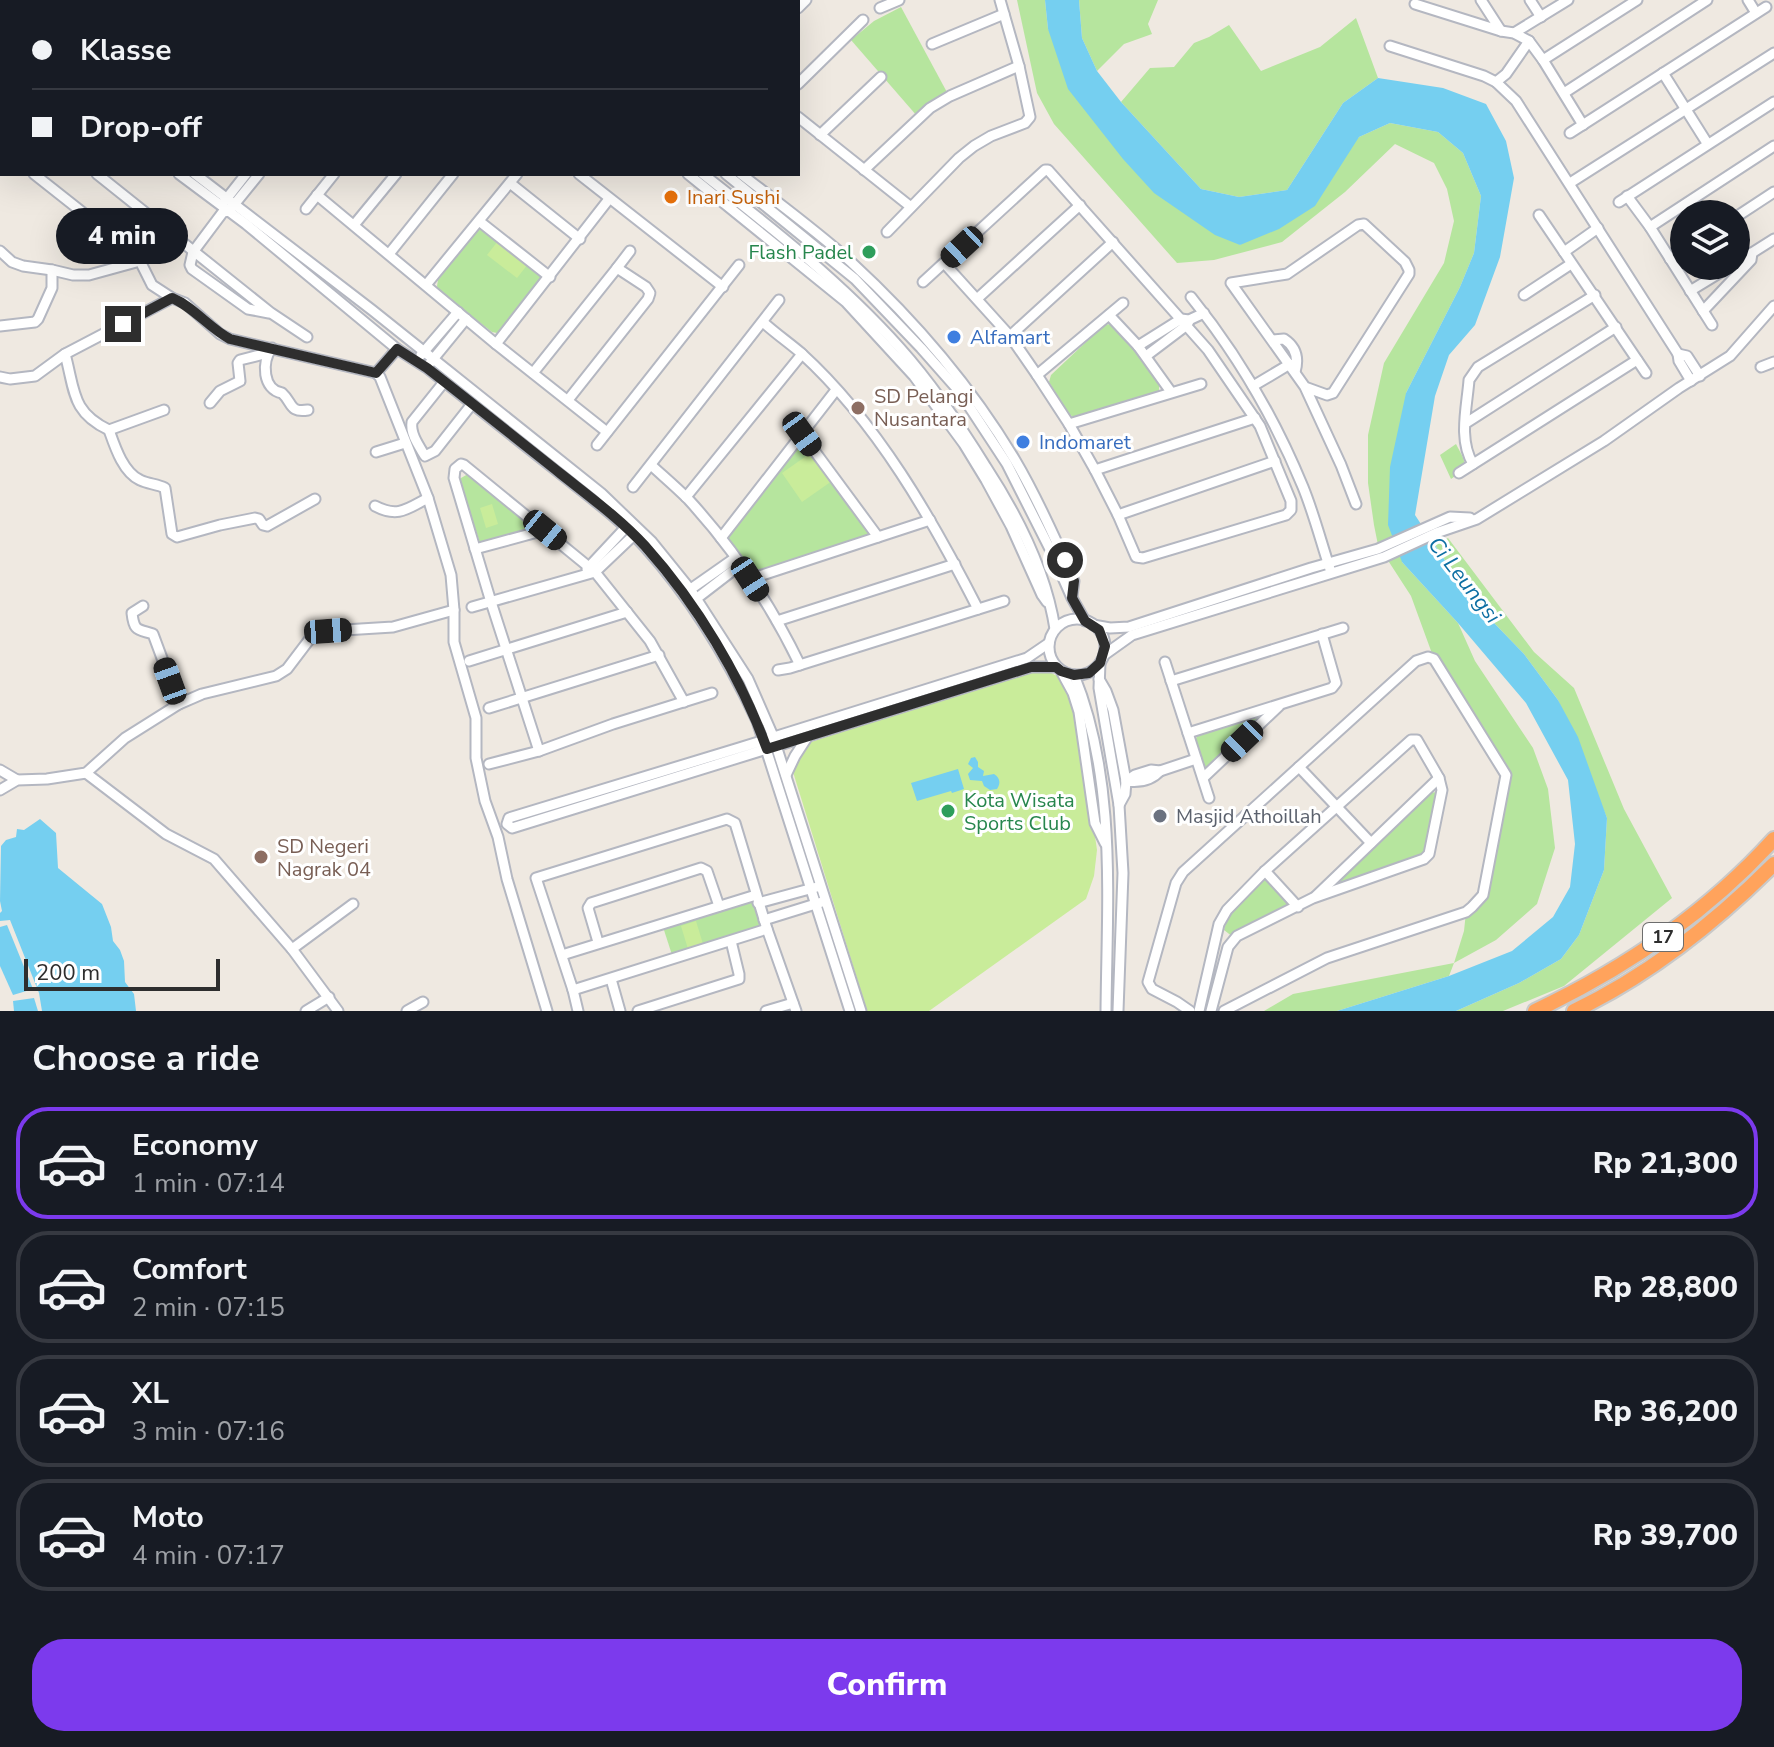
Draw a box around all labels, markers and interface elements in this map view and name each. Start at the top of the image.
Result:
text: Klasse [80,30,171,71]
text: Drop-off [80,107,202,148]
place label: Inari Sushi [687,184,780,211]
marker: Inari Sushi [662,188,680,206]
map controls [1670,200,1750,280]
button: layers [1670,200,1750,280]
callout: 4 min [57,208,189,264]
text: 4 min [88,218,156,253]
car [936,222,988,272]
place label: Flash Padel [748,239,853,266]
marker: Flash Padel [860,243,878,261]
route end [105,306,141,342]
place label: Alfamart [970,324,1051,351]
marker: Alfamart [945,328,963,346]
place label: SD Pelangi Nusantara [874,383,973,433]
marker: SD Pelangi Nusantara [849,399,867,417]
car [778,408,826,460]
place label: Indomaret [1039,429,1132,456]
marker: Indomaret [1014,433,1032,451]
car [519,506,571,554]
water label: Ci Leungsi [1421,530,1508,630]
route start [1047,542,1083,578]
car [727,552,773,606]
car [303,617,353,645]
car [151,654,189,708]
car [1216,716,1268,766]
place label: Kota Wisata Sports Club [964,787,1075,837]
marker: Kota Wisata Sports Club [939,802,957,820]
place label: Masjid Athoillah [1176,803,1322,830]
marker: Masjid Athoillah [1151,807,1169,825]
place label: SD Negeri Nagrak 04 [277,833,371,883]
marker: SD Negeri Nagrak 04 [252,848,270,866]
road number: 17 [1643,923,1683,951]
scale bar [24,955,220,991]
text: 200 m [36,958,100,988]
text: Choose a ride [32,1034,260,1083]
text: Economy [132,1125,258,1166]
icon: car [36,1127,108,1199]
text: Rp 21,300 [1593,1143,1738,1184]
text: 1 min · 07:14 [132,1166,285,1201]
text: Comfort [132,1249,247,1290]
icon: car [36,1251,108,1323]
text: Rp 28,800 [1593,1267,1738,1308]
text: 2 min · 07:15 [132,1290,285,1325]
text: XL [132,1373,169,1414]
icon: car [36,1375,108,1447]
text: Rp 36,200 [1593,1391,1738,1432]
text: 3 min · 07:16 [132,1414,285,1449]
text: Moto [132,1497,204,1538]
icon: car [36,1499,108,1571]
text: Rp 39,700 [1593,1515,1738,1556]
text: 4 min · 07:17 [132,1538,285,1573]
button: Confirm [32,1639,1742,1731]

